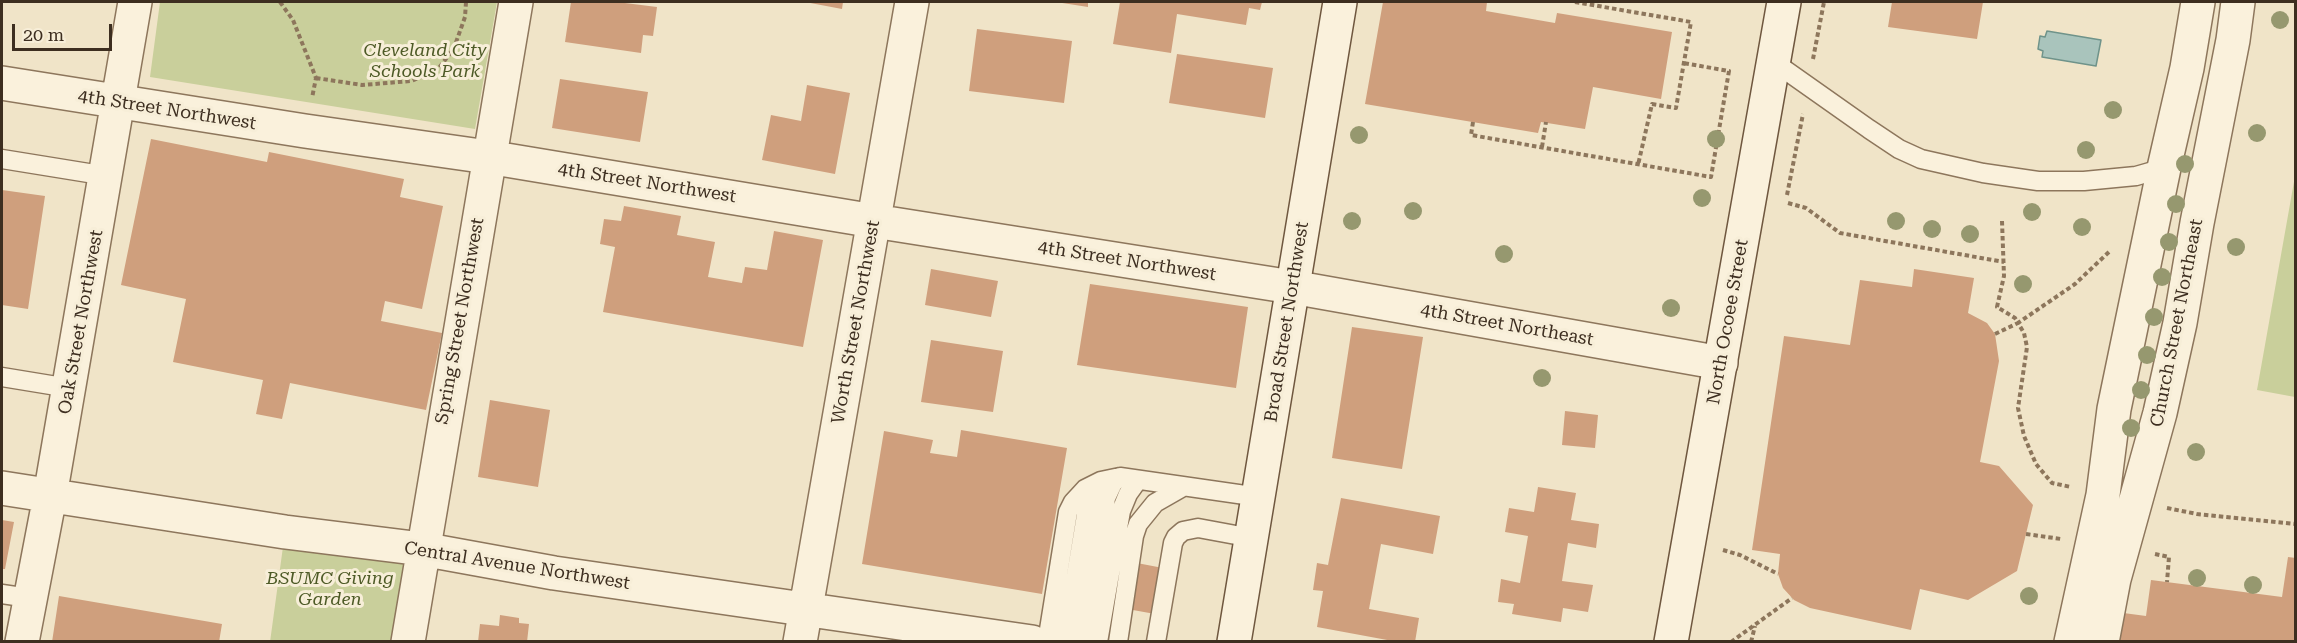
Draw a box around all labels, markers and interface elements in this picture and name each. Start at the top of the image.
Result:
scale bar [15,12,116,50]
text: 20 m [23,24,64,45]
park label: Cleveland City Schools Park [364,40,486,82]
street label: 4th Street Northwest [76,85,258,135]
street label: 4th Street Northwest [556,158,738,208]
street label: Spring Street Northwest [431,216,489,426]
street label: Church Street Northeast [2146,217,2208,429]
street label: Worth Street Northwest [827,219,885,425]
street label: Broad Street Northwest [1260,220,1314,424]
street label: Oak Street Northwest [54,228,108,416]
street label: 4th Street Northwest [1036,236,1218,286]
street label: North Ocoee Street [1703,238,1753,406]
street label: 4th Street Northeast [1419,299,1595,351]
street label: Central Avenue Northwest [403,537,631,595]
park label: BSUMC Giving Garden [266,568,394,610]

